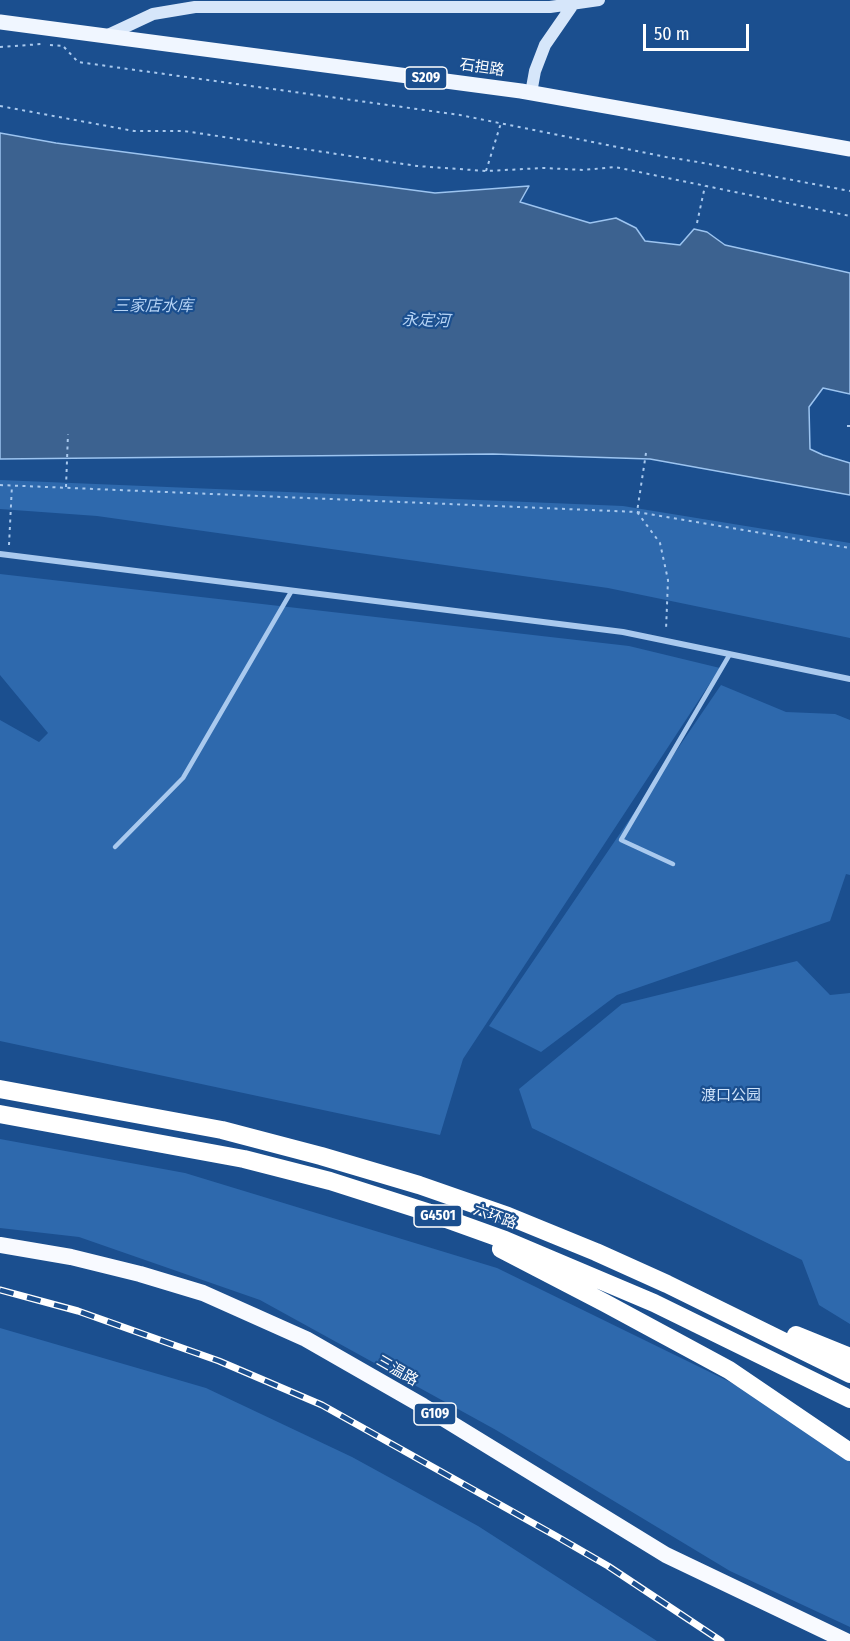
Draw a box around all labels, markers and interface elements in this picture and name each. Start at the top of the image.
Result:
scale bar [646,12,752,50]
text: 50 m [654,23,690,45]
street label: 石担路 [458,56,506,80]
road number: S209 [405,67,447,89]
water label: 三家店水库 [113,297,193,317]
water label: 永定河 [402,311,450,331]
park label: 渡口公园 [701,1087,761,1105]
street label: 六环路 [471,1201,519,1233]
road number: G4501 [414,1205,462,1227]
street label: 三温路 [373,1352,421,1390]
road number: G109 [414,1403,456,1425]

